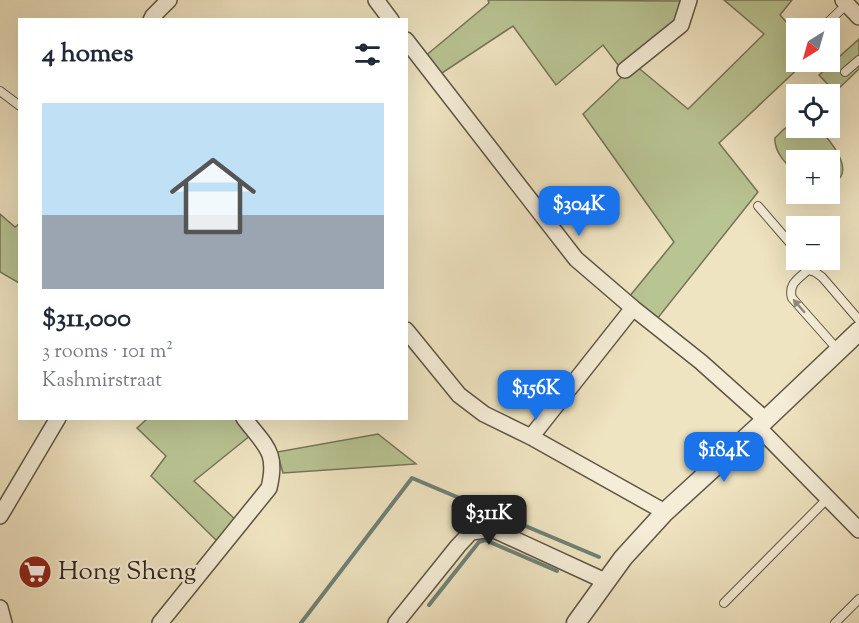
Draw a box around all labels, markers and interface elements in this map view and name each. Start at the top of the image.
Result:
north arrow [786,18,840,72]
map controls [786,18,840,270]
text: 4 homes [42,36,133,73]
icon: filters [351,38,384,71]
button: locate [786,84,840,138]
icon: home [159,142,267,250]
button: + [786,150,840,204]
pin: $304K [537,186,621,237]
text: $304K [553,191,605,220]
button: − [786,216,840,270]
one-way arrow [793,299,806,314]
text: $311,000 [42,301,131,338]
text: 3 rooms · 101 m² [42,338,173,367]
text: Kashmirstraat [42,367,162,396]
pin: $156K [494,370,578,421]
text: $156K [512,375,560,404]
pin: $184K [682,432,766,483]
text: $184K [698,437,750,466]
pin: $311K [447,495,531,546]
text: $311K [466,500,512,529]
supermarket icon: Hong Sheng [17,554,53,590]
place label: Hong Sheng [58,554,197,591]

